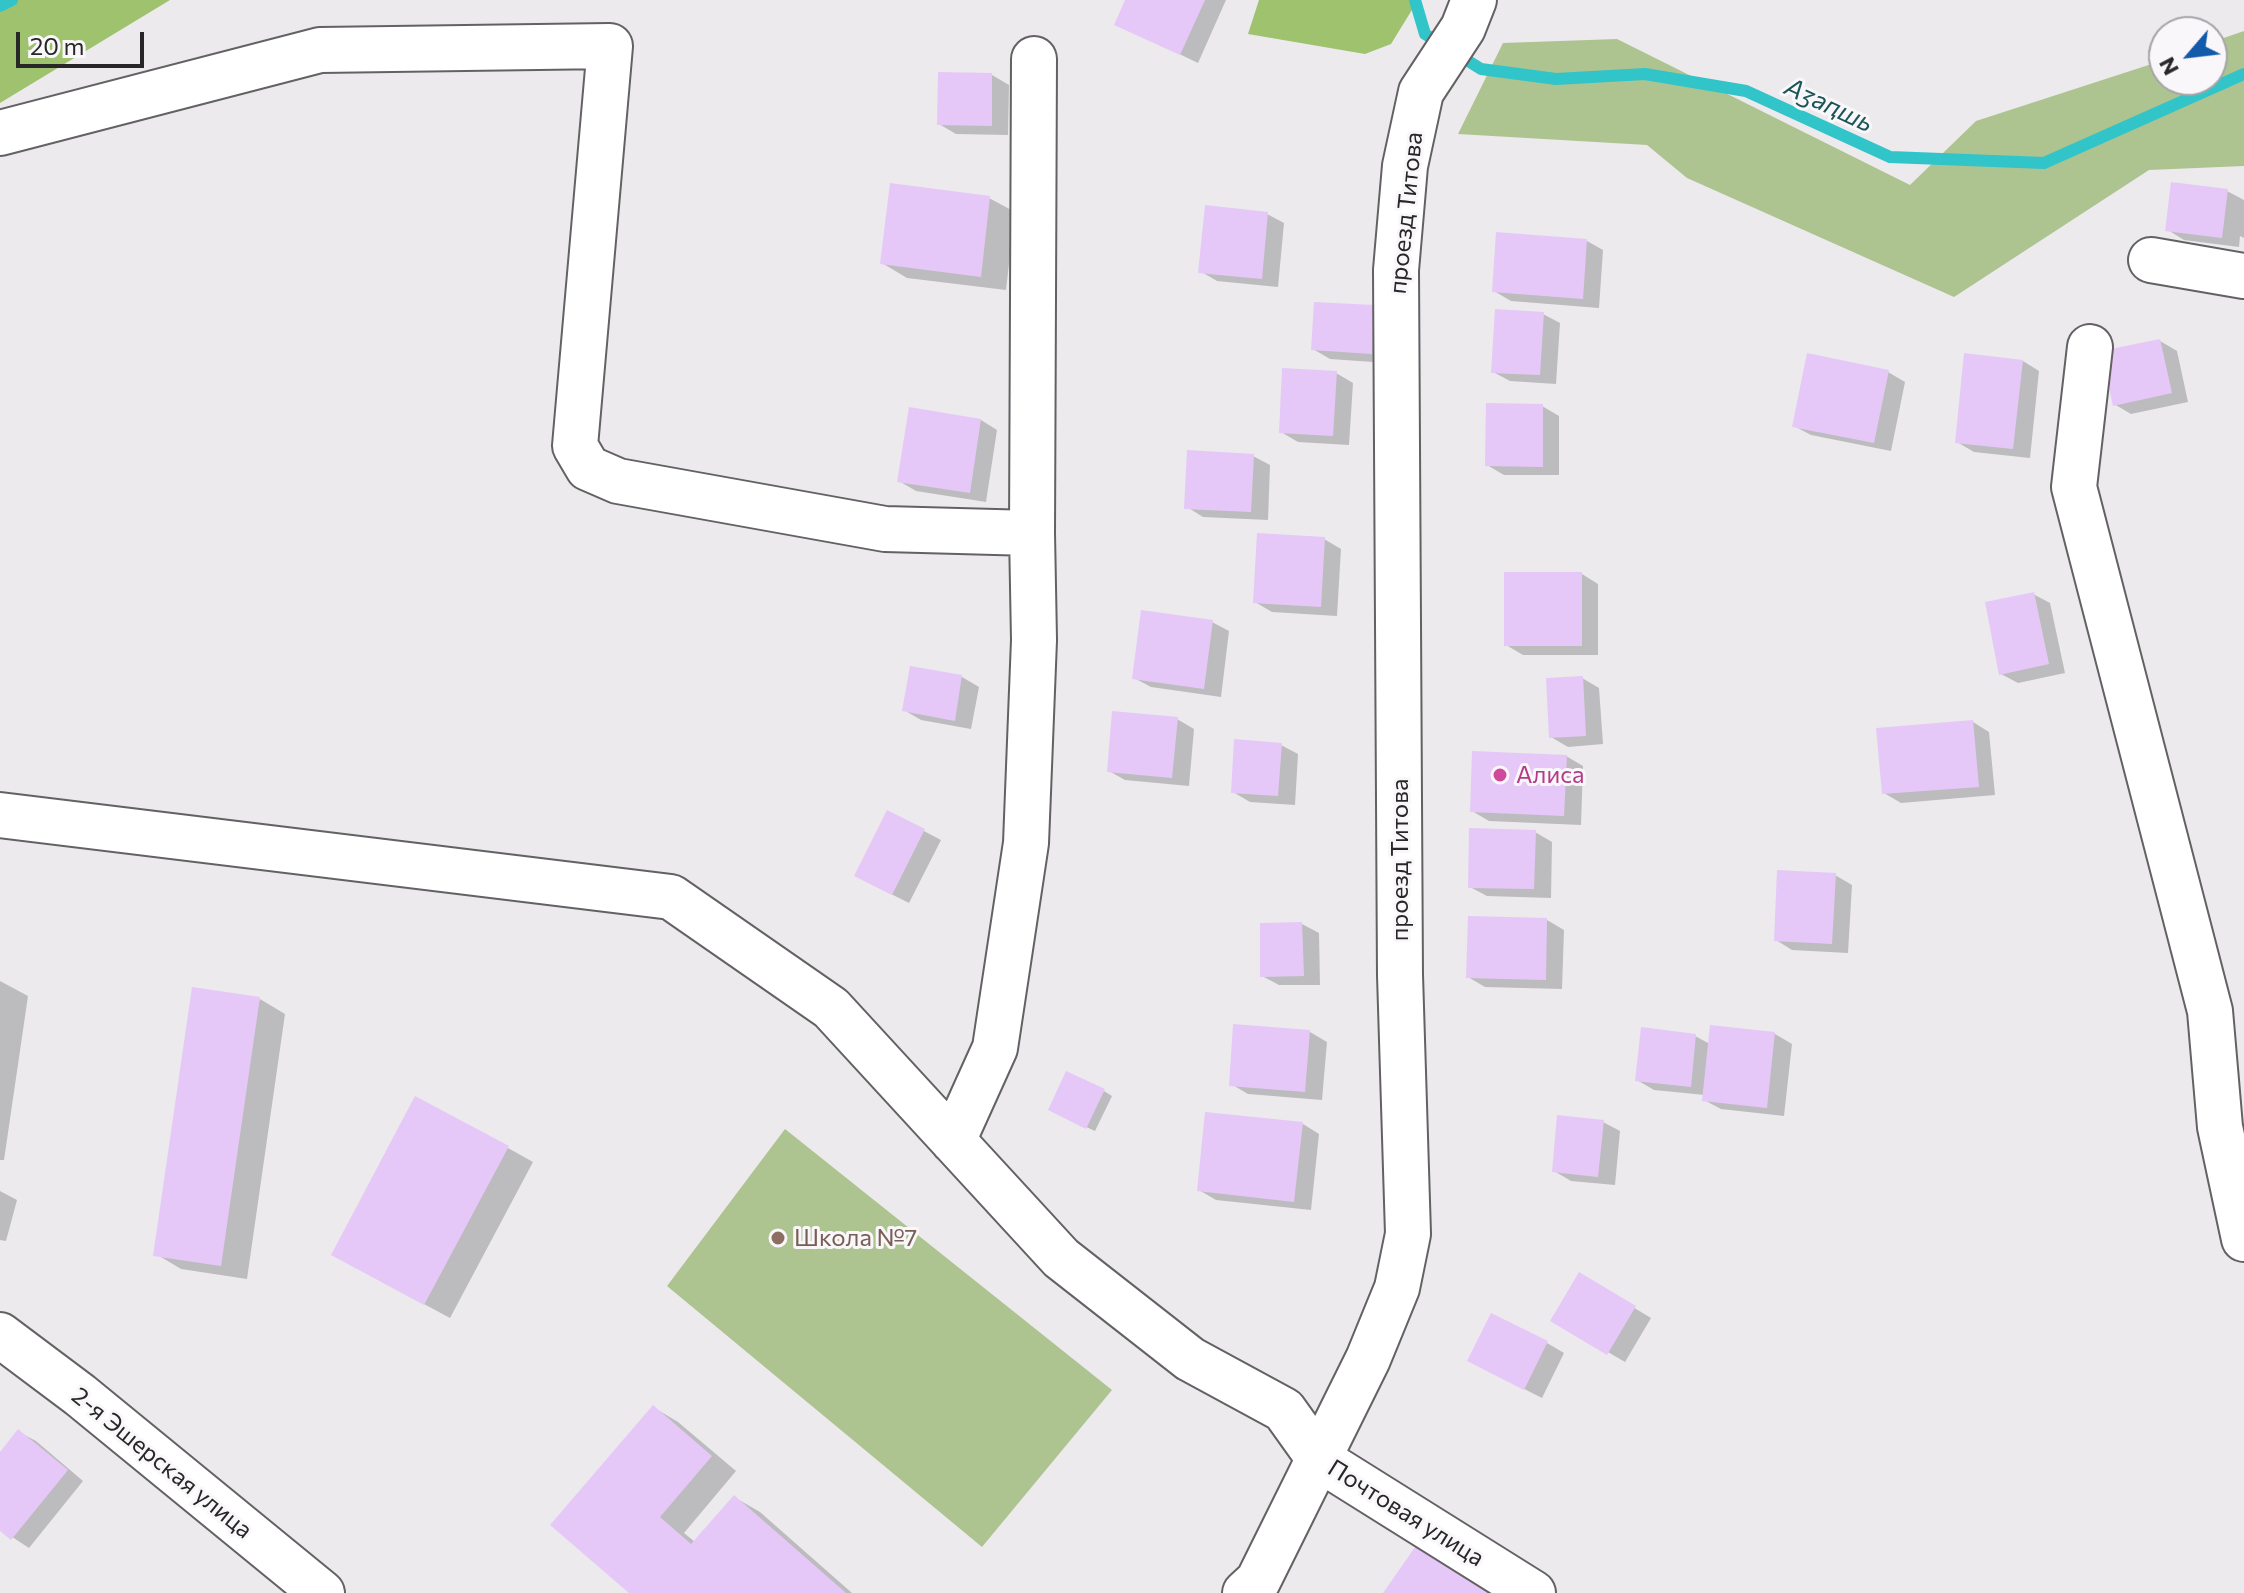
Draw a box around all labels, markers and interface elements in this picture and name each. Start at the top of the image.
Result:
scale bar [20,16,148,66]
north arrow [2148,16,2228,96]
text: 20 m [30,31,84,60]
text: N [2152,53,2184,80]
water label: Аӡаԥшь [1780,71,1878,139]
street label: проезд Титова [1383,131,1429,295]
place label: Алиса [1516,761,1584,789]
marker: Алиса [1491,766,1509,784]
street label: проезд Титова [1386,779,1414,941]
place label: Школа №7 [794,1224,917,1252]
marker: Школа №7 [769,1229,787,1247]
street label: 2-я Эшерская улица [66,1381,258,1545]
street label: Почтовая улица [1323,1453,1489,1573]

